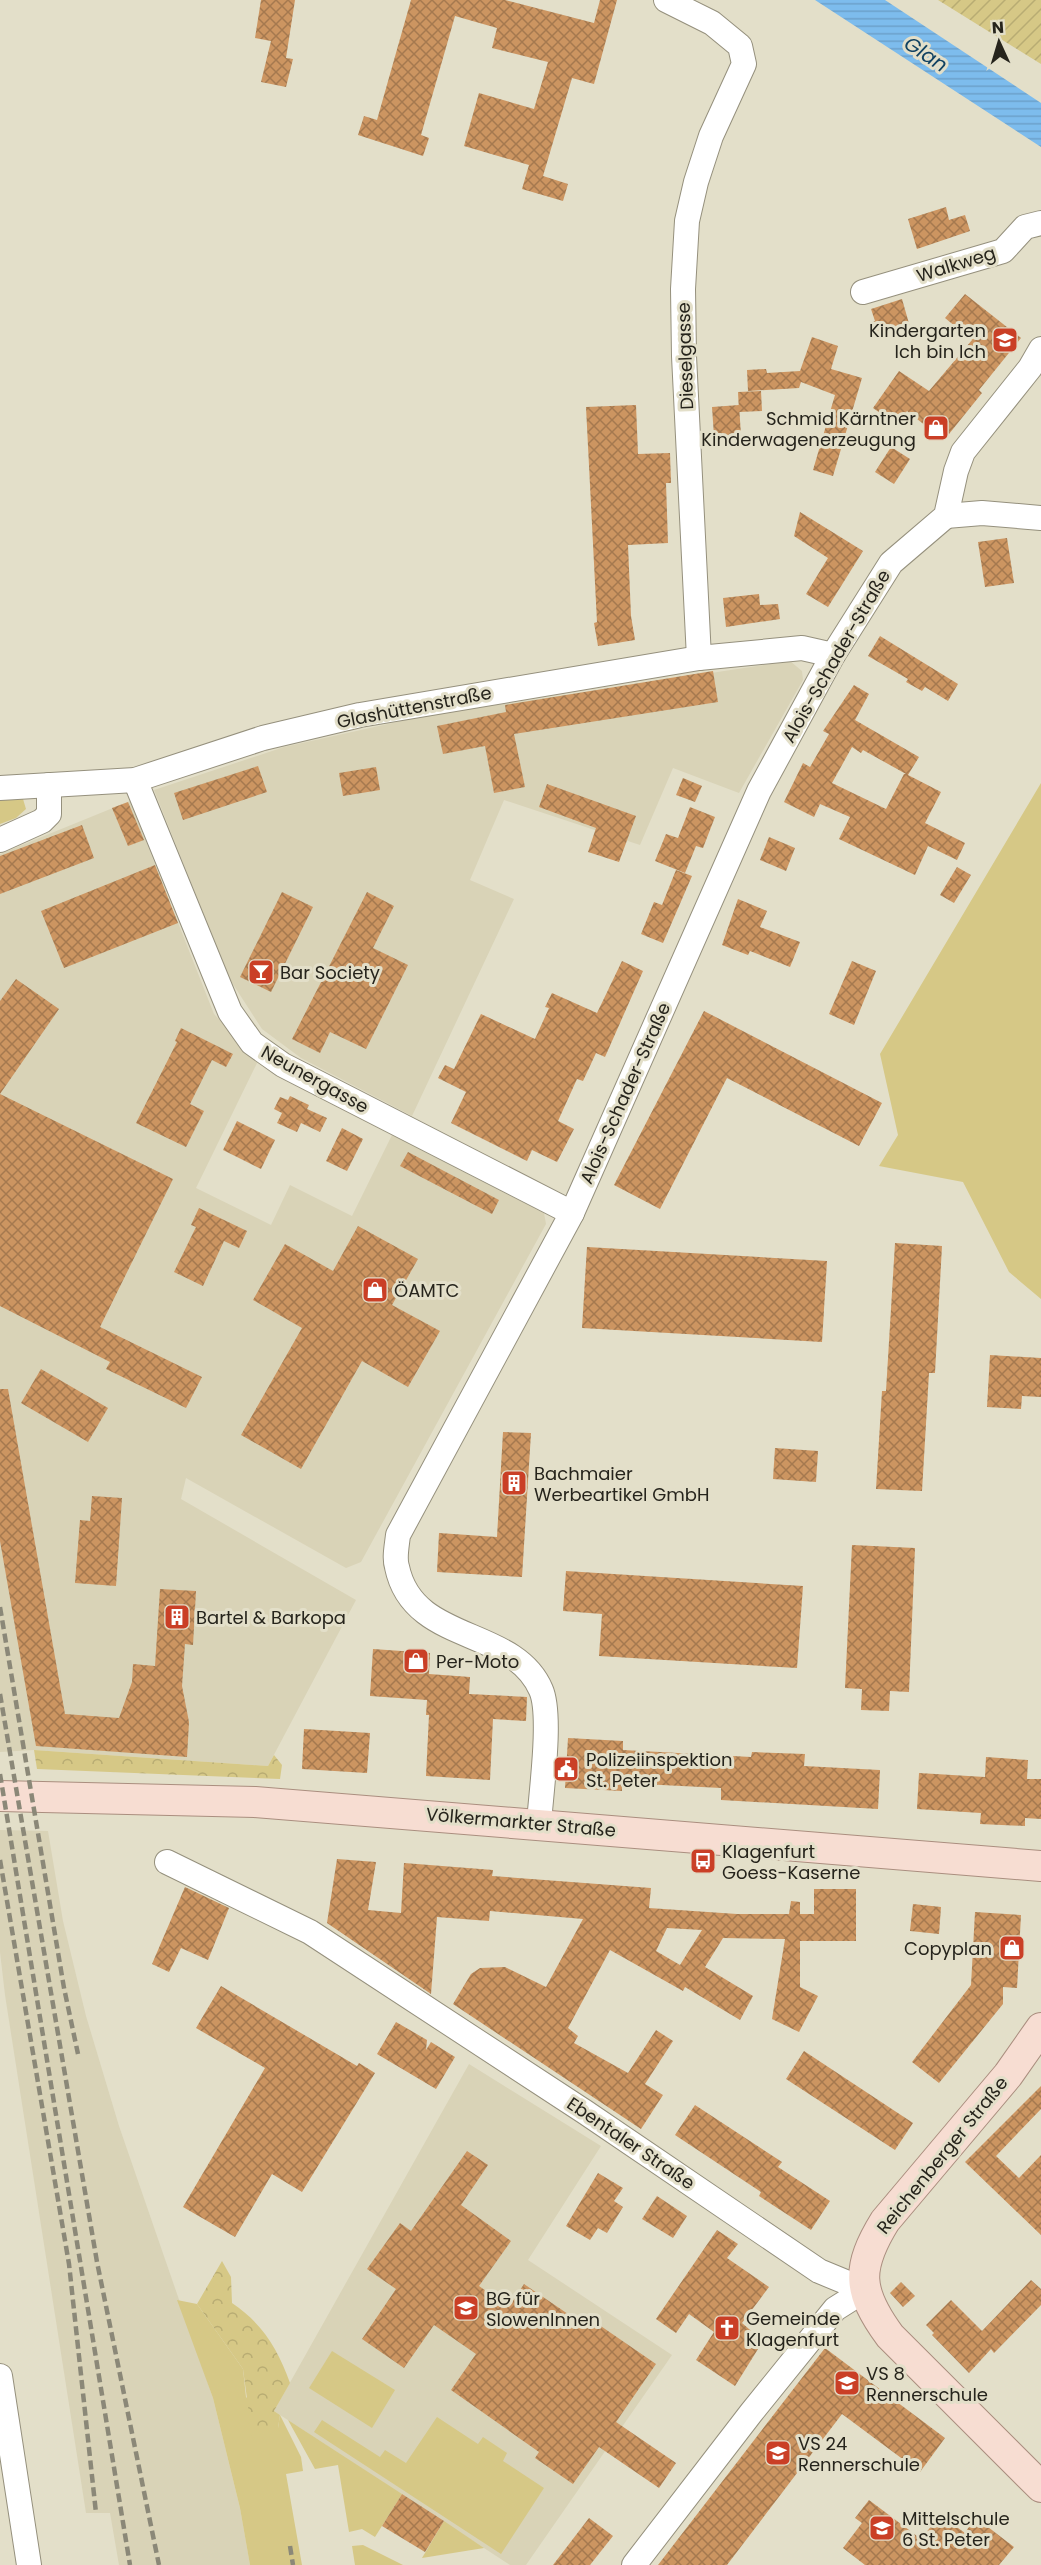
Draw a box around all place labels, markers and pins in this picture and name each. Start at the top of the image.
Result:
place label: Kindergarten Ich bin Ich [869,318,986,364]
school or university icon: Kindergarten Ich bin Ich [990,325,1020,355]
place label: Schmid Kärntner Kinderwagenerzeugung [701,406,916,452]
shop icon: Schmid Kärntner Kinderwagenerzeugung [921,413,951,443]
bar icon: Bar Society [246,957,276,987]
place label: Bar Society [280,960,380,985]
shop icon: ÖAMTC [360,1275,390,1305]
place label: ÖAMTC [394,1278,459,1303]
place label: Bachmaier Werbeartikel GmbH [534,1461,709,1507]
building icon: Bachmaier Werbeartikel GmbH [499,1468,529,1498]
building icon: Bartel & Barkopa [162,1602,192,1632]
place label: Bartel & Barkopa [196,1605,346,1630]
shop icon: Per-Moto [401,1646,431,1676]
place label: Per-Moto [436,1649,519,1674]
place label: Polizeiinspektion St. Peter [586,1747,733,1793]
public building icon: Polizeiinspektion St. Peter [551,1754,581,1784]
place label: Klagenfurt Goess-Kaserne [722,1839,860,1885]
bus stop icon: Klagenfurt Goess-Kaserne [688,1846,718,1876]
shop icon: Copyplan [997,1933,1027,1963]
place label: Copyplan [904,1936,992,1961]
place label: BG für SlowenInnen [486,2286,600,2332]
school or university icon: BG für SlowenInnen [451,2293,481,2323]
place label: Gemeinde Klagenfurt [746,2306,840,2352]
church icon: Gemeinde Klagenfurt [712,2313,742,2343]
place label: VS 8 Rennerschule [866,2361,988,2407]
school or university icon: VS 8 Rennerschule [832,2368,862,2398]
place label: VS 24 Rennerschule [798,2431,920,2477]
school or university icon: VS 24 Rennerschule [763,2438,793,2468]
place label: Mittelschule 6 St. Peter [902,2506,1010,2552]
school or university icon: Mittelschule 6 St. Peter [867,2513,897,2543]

